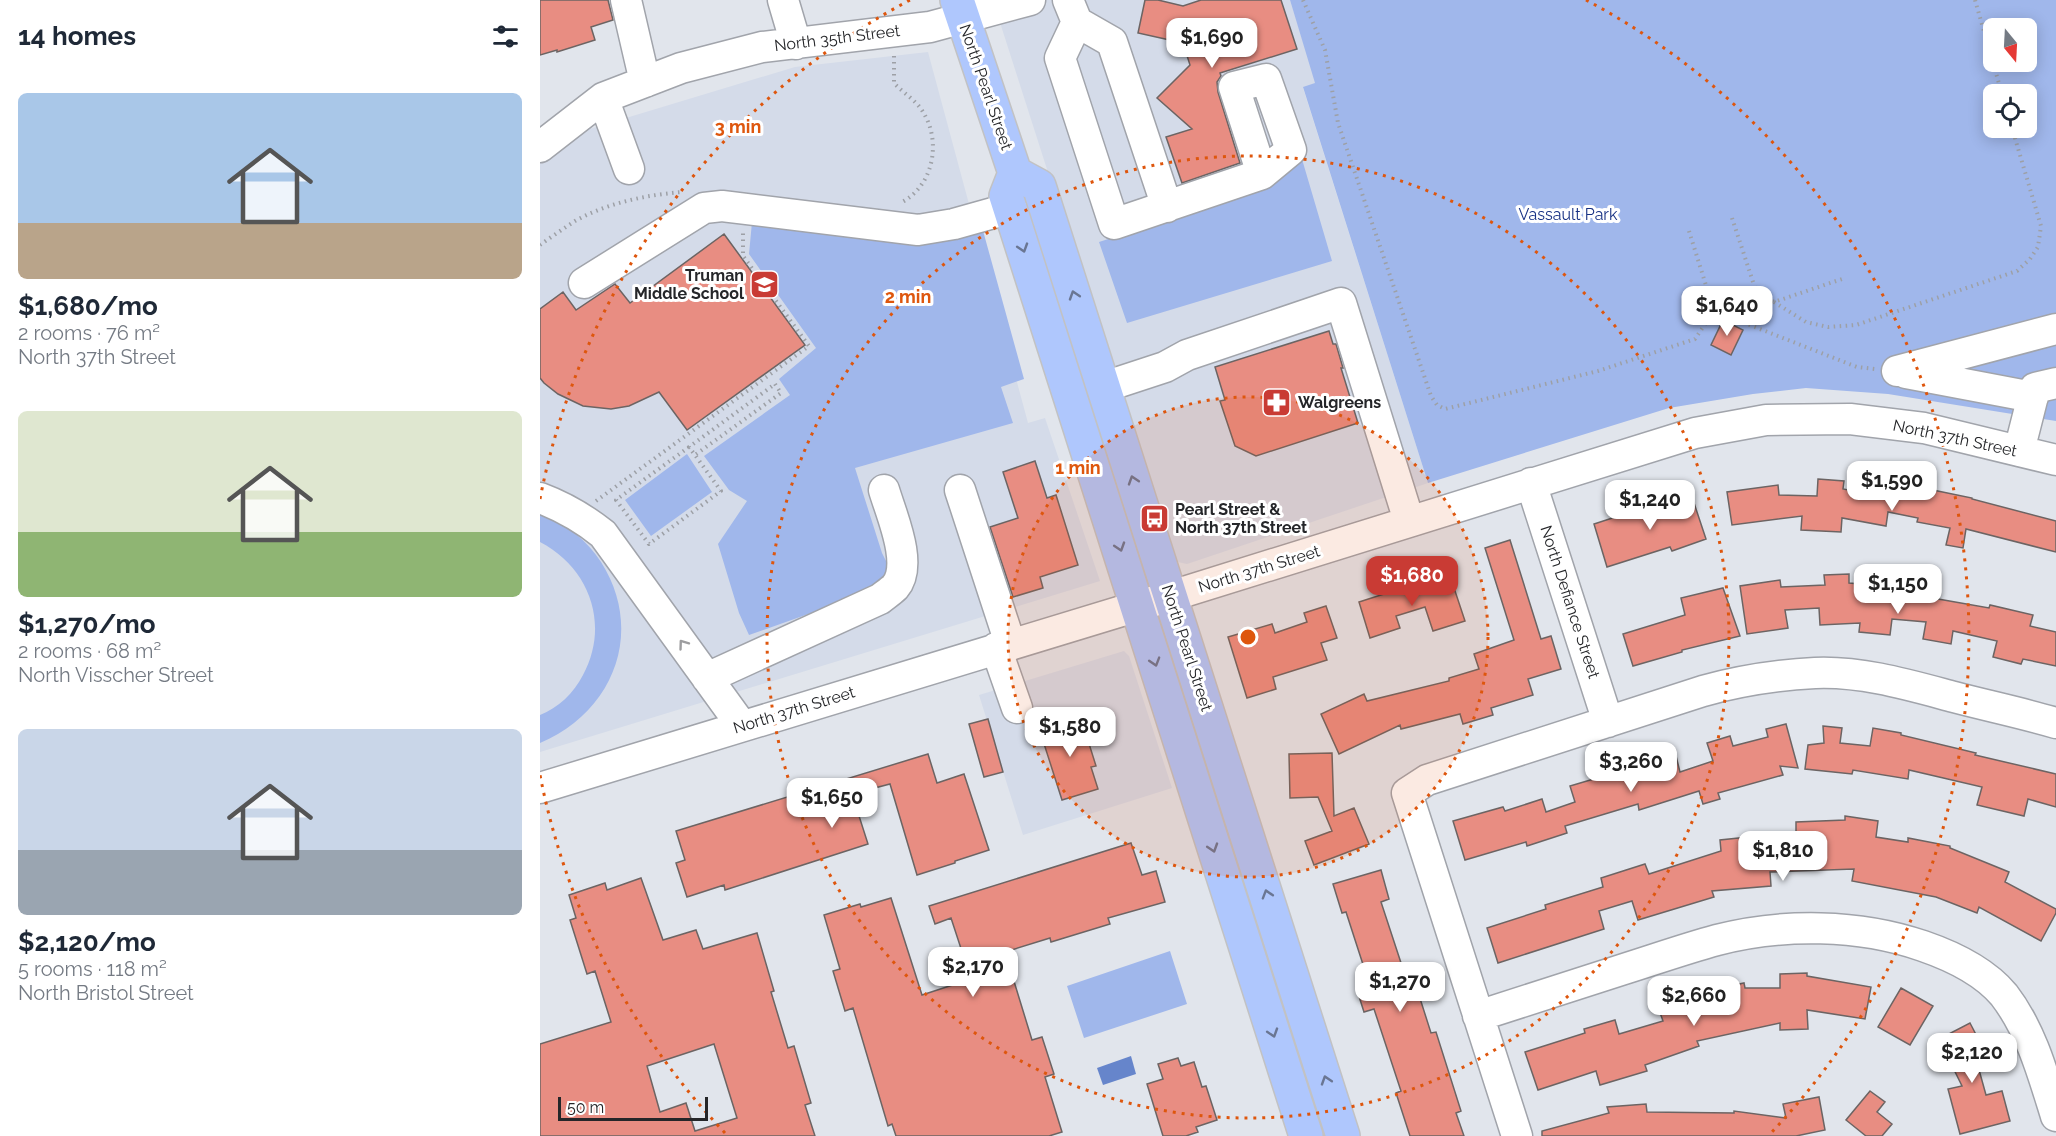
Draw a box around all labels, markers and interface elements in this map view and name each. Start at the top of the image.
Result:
pin: $1,690 [1163,18,1261,69]
north arrow [1983,18,2037,72]
map controls [1983,18,2037,138]
icon: filters [489,20,522,53]
text: 14 homes [18,21,136,51]
street label: North 35th Street [773,21,902,55]
street label: North Pearl Street [956,22,1017,153]
text: $1,690 [1180,25,1244,49]
button: locate [1983,84,2037,138]
text: 3 min [715,116,761,137]
icon: home [216,132,324,240]
park label: Vassault Park [1519,205,1618,224]
one-way arrow [1016,242,1029,253]
place label: Truman Middle School [634,266,745,303]
school or university icon: Truman Middle School [749,268,781,300]
text: 2 min [885,286,931,307]
pin: $1,640 [1678,286,1776,337]
one-way arrow [1069,290,1081,301]
text: $1,680/mo [18,291,158,321]
text: $1,640 [1695,293,1759,317]
text: 2 rooms · 76 m² [18,321,160,345]
text: North 37th Street [18,345,176,369]
pharmacy icon: Walgreens [1261,386,1293,418]
place label: Walgreens [1298,393,1381,412]
street label: North 37th Street [1891,416,2019,461]
icon: home [216,450,324,558]
text: 1 min [1055,457,1101,478]
pin: $1,590 [1843,461,1941,512]
text: $1,590 [1861,468,1923,492]
one-way arrow [1128,475,1141,486]
pin: $1,240 [1601,480,1699,531]
text: $1,240 [1619,487,1681,511]
place label: Pearl Street & North 37th Street [1175,500,1307,537]
bus stop icon: Pearl Street & North 37th Street [1138,502,1170,534]
street label: North Defiance Street [1536,523,1604,681]
one-way arrow [1112,541,1125,552]
street label: North 37th Street [1196,541,1323,597]
pin: $1,680 [1363,556,1461,607]
text: $1,680 [1380,563,1444,587]
pin: $1,150 [1849,564,1947,615]
text: $1,150 [1868,571,1928,595]
street label: North Pearl Street [1158,582,1217,714]
text: $1,270/mo [18,609,156,639]
centre of rings [1238,627,1258,647]
text: 2 rooms · 68 m² [18,639,161,663]
one-way arrow [679,640,690,651]
one-way arrow [1148,656,1160,666]
text: North Visscher Street [18,663,214,687]
street label: North 37th Street [731,682,858,738]
pin: $1,580 [1021,707,1119,758]
text: $1,580 [1039,714,1101,738]
pin: $3,260 [1582,742,1680,793]
text: $3,260 [1599,749,1663,773]
icon: home [216,768,324,876]
pin: $1,650 [783,778,881,829]
text: $1,650 [801,785,863,809]
pin: $1,810 [1734,831,1832,882]
text: $1,810 [1752,838,1814,862]
one-way arrow [1206,842,1218,853]
one-way arrow [1262,889,1274,900]
text: $2,120/mo [18,927,156,957]
pin: $2,170 [924,947,1022,998]
text: $2,170 [942,954,1004,978]
text: 5 rooms · 118 m² [18,957,167,981]
pin: $1,270 [1351,962,1449,1013]
text: $1,270 [1369,969,1431,993]
pin: $2,660 [1645,976,1743,1027]
text: North Bristol Street [18,981,194,1005]
text: $2,660 [1661,983,1727,1007]
one-way arrow [1266,1027,1278,1038]
pin: $2,120 [1923,1033,2021,1084]
text: $2,120 [1941,1040,2003,1064]
one-way arrow [1320,1075,1333,1086]
scale bar [558,1094,708,1122]
text: 50 m [567,1098,604,1117]

